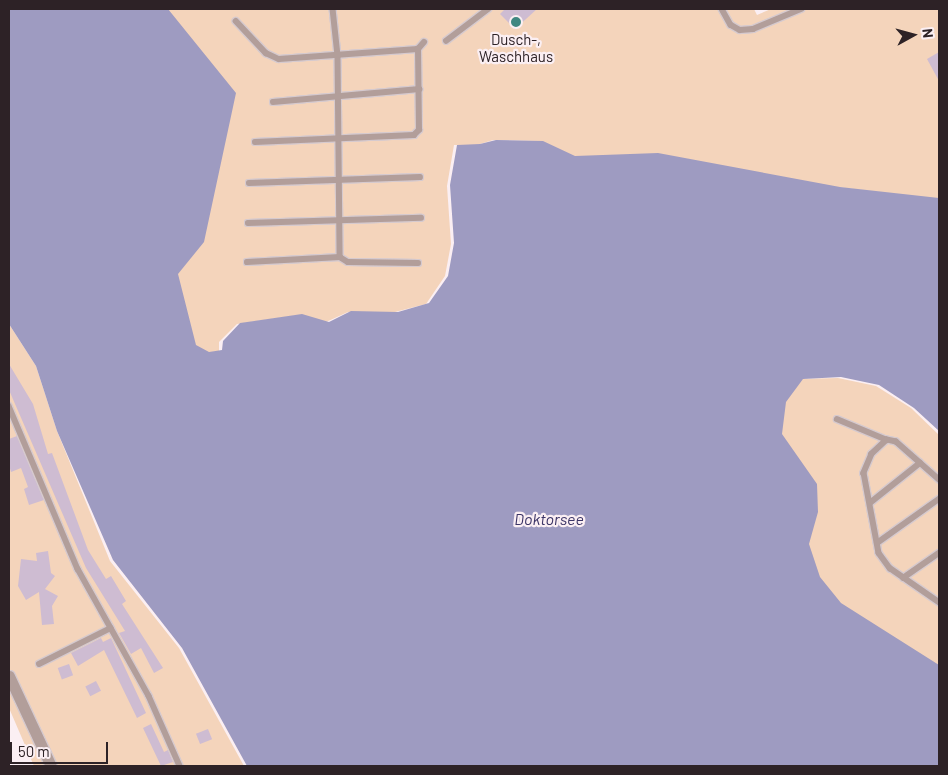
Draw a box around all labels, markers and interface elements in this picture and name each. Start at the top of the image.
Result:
north arrow [888,10,938,60]
marker: Dusch-, Waschhaus [510,16,522,28]
text: N [919,27,937,39]
place label: Dusch-, Waschhaus [479,30,553,65]
water label: Doktorsee [514,509,584,529]
scale bar [12,732,110,764]
text: 50 m [18,742,50,760]

